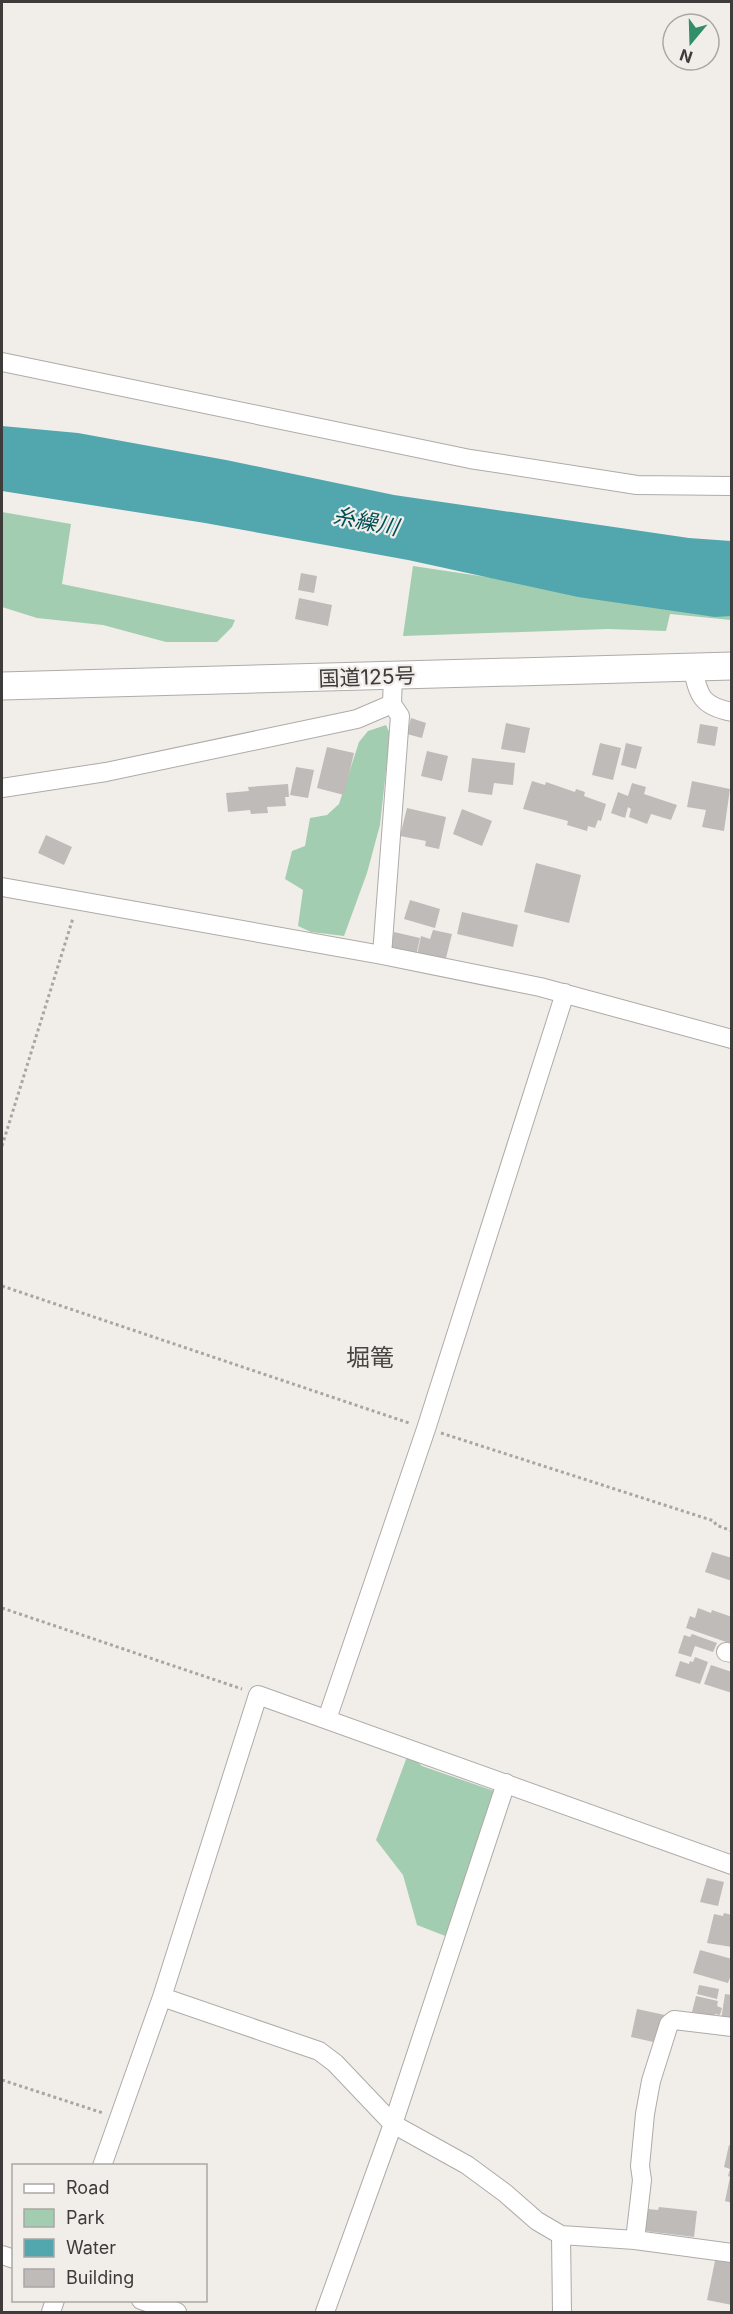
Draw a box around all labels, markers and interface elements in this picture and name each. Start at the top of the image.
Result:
north arrow [661,12,721,72]
text: N [677,45,695,68]
water label: 糸繰川 [331,502,403,540]
street label: 国道125号 [318,663,416,691]
district label: 堀篭 [346,1343,394,1372]
legend [12,2164,207,2302]
text: Road [66,2177,109,2198]
text: Park [66,2207,105,2228]
text: Water [66,2237,116,2258]
text: Building [66,2267,134,2288]

